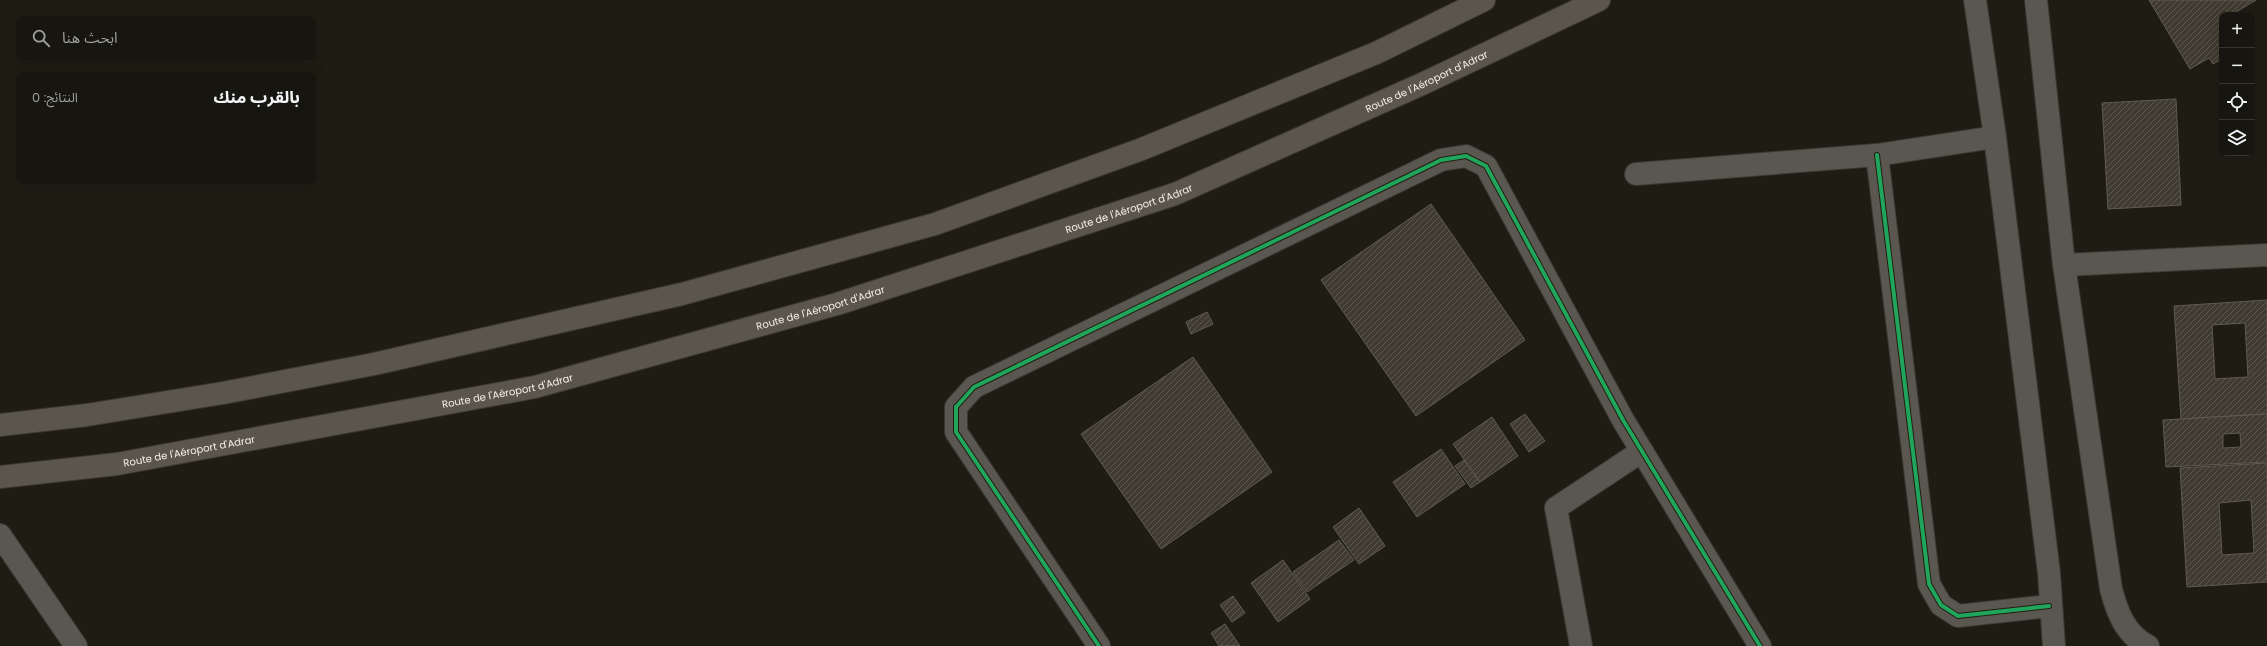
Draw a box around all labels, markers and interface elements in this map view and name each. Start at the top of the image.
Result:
map controls [2219,12,2255,156]
button: + [2219,12,2255,48]
search box [16,16,316,60]
icon: search [30,27,52,49]
text: ابحث هنا [62,27,118,48]
street label: Route de l'Aéroport d'Adrar [1363,46,1490,116]
button: − [2219,48,2255,84]
button: locate [2219,84,2255,120]
text: بالقرب منك [214,85,300,109]
text: النتائج: 0 [32,88,78,107]
button: layers [2219,120,2255,156]
street label: Route de l'Aéroport d'Adrar [1063,180,1195,237]
street label: Route de l'Aéroport d'Adrar [754,281,887,333]
street label: Route de l'Aéroport d'Adrar [441,369,575,412]
street label: Route de l'Aéroport d'Adrar [122,431,256,470]

